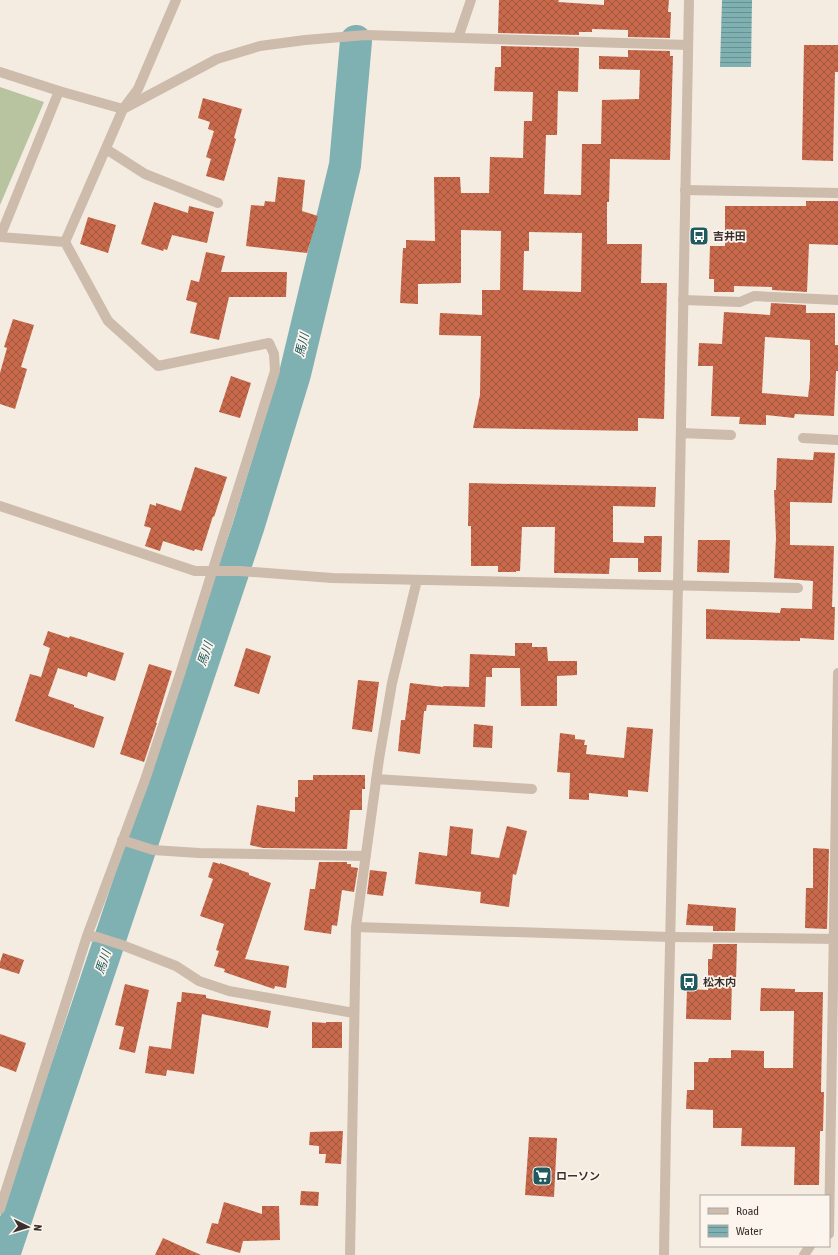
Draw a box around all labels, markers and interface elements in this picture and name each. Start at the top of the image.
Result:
bus stop icon: 吉井田 [688,225,710,247]
place label: 吉井田 [713,230,746,242]
water label: 馬川 [292,330,312,358]
water label: 馬川 [194,638,216,668]
water label: 馬川 [92,946,114,976]
bus stop icon: 松木内 [678,971,700,993]
place label: 松木内 [703,976,736,988]
supermarket icon: ローソン [531,1165,553,1187]
place label: ローソン [556,1170,600,1182]
legend [700,1195,830,1247]
text: Road [736,1204,759,1218]
north arrow [8,1207,48,1247]
text: N [32,1224,44,1232]
text: Water [736,1224,763,1238]

